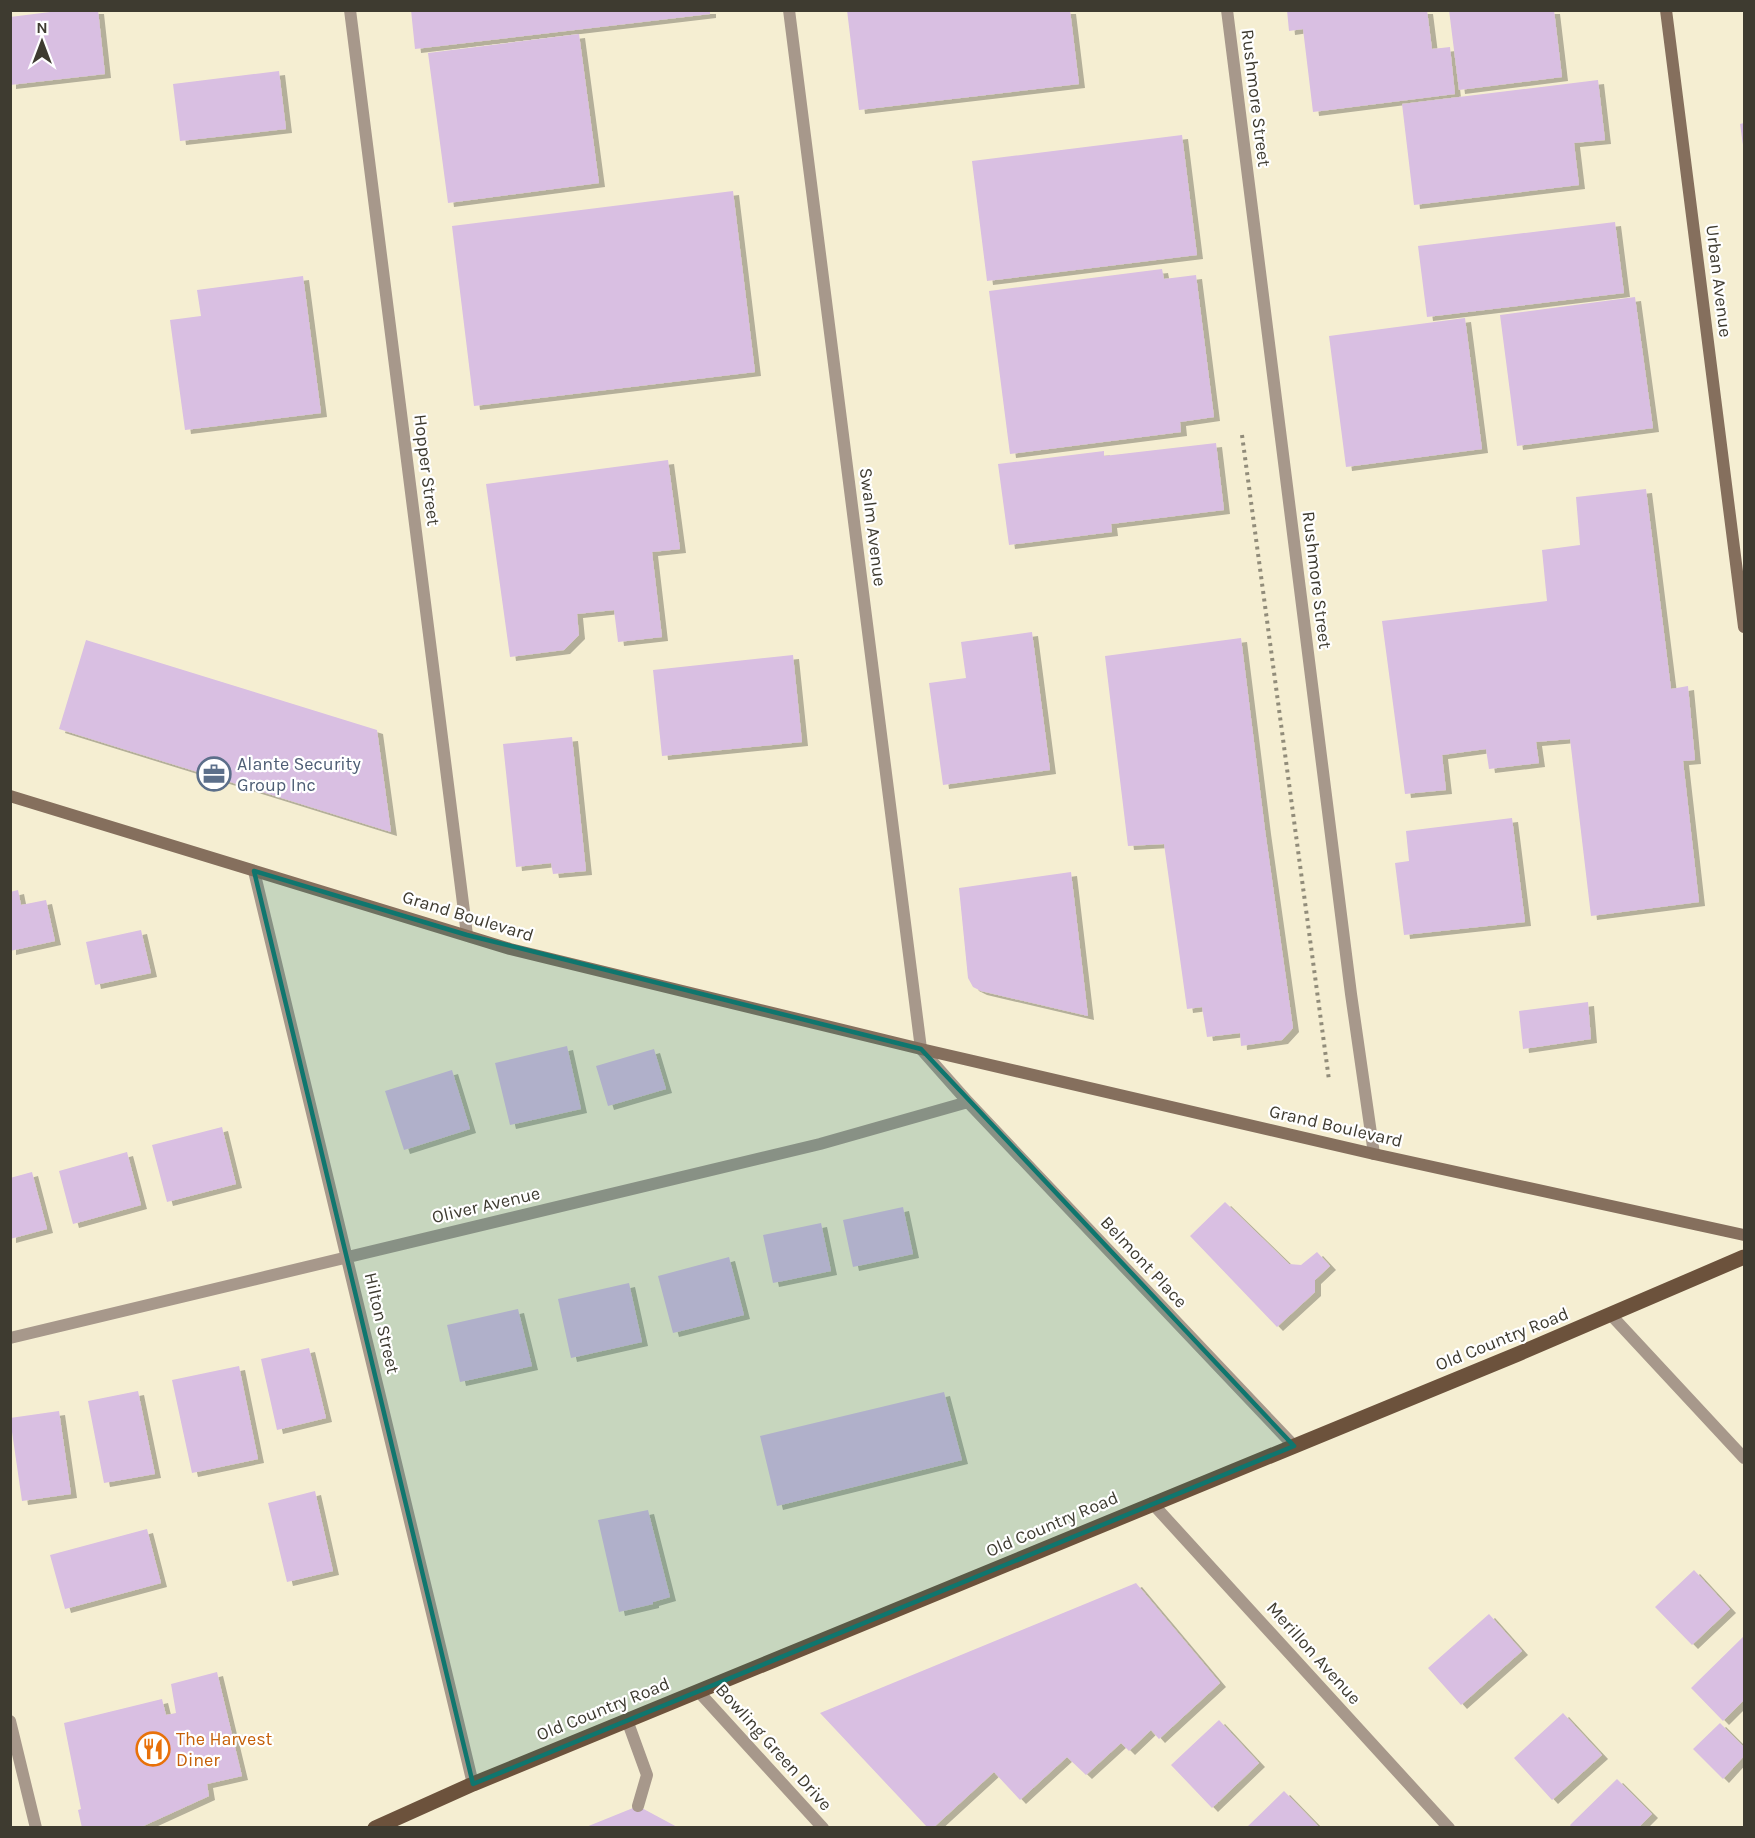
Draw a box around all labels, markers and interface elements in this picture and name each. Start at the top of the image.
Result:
north arrow [12,12,72,72]
text: N [36,18,48,37]
street label: Rushmore Street [1237,28,1275,168]
street label: Urban Avenue [1701,223,1737,339]
street label: Hopper Street [409,413,445,527]
street label: Swalm Avenue [855,466,891,588]
street label: Rushmore Street [1298,510,1336,650]
place label: Alante Security Group Inc [237,753,361,796]
office icon: Alante Security Group Inc [196,756,232,792]
street label: Grand Boulevard [400,886,536,946]
street label: Grand Boulevard [1267,1100,1405,1152]
street label: Oliver Avenue [430,1182,542,1228]
street label: Belmont Place [1096,1212,1192,1312]
street label: Hilton Street [360,1270,404,1376]
street label: Old Country Road [1432,1302,1572,1376]
street label: Old Country Road [983,1486,1121,1562]
street label: Merillon Avenue [1262,1597,1366,1709]
street label: Old Country Road [533,1672,673,1746]
street label: Bowling Green Drive [711,1679,837,1815]
place label: The Harvest Diner [176,1728,273,1771]
restaurant icon: The Harvest Diner [135,1731,171,1767]

